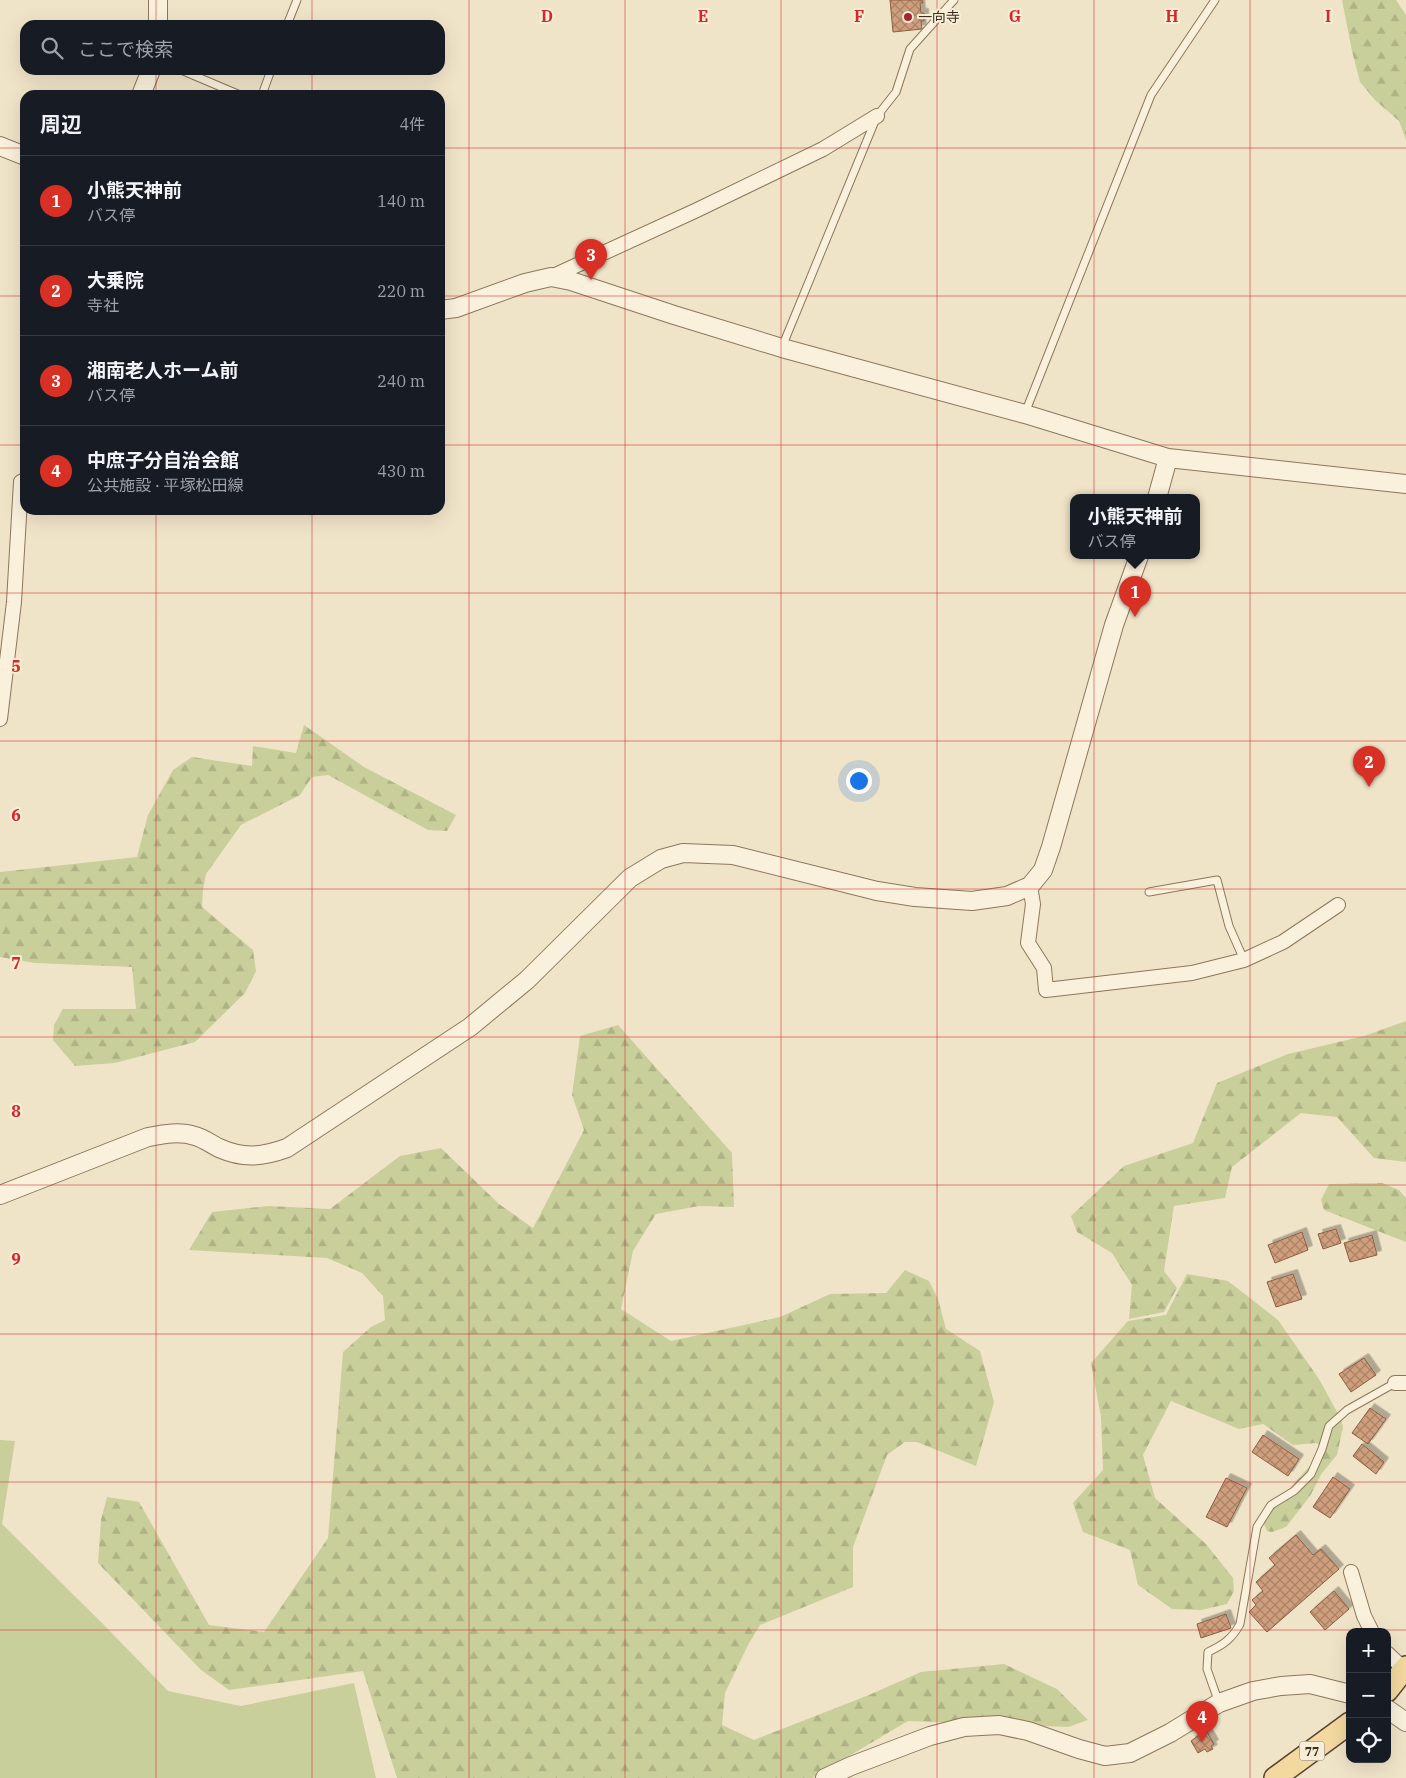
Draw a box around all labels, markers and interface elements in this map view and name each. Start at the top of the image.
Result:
text: D [541,6,553,26]
text: E [698,6,708,26]
text: F [854,6,864,26]
text: G [1009,6,1021,26]
text: H [1166,6,1179,26]
text: I [1325,6,1331,26]
place label: 一向寺 [918,8,960,26]
marker: 一向寺 [902,11,914,23]
search box [20,20,445,75]
icon: search [38,34,66,62]
text: ここで検索 [78,37,173,61]
text: 周辺 [40,110,82,138]
text: 4件 [399,114,425,134]
text: 小熊天神前 [87,178,182,202]
text: 1 [51,191,61,211]
text: 140 m [377,191,425,211]
text: バス停 [87,205,135,225]
pin: 3 [575,239,607,280]
text: 大乗院 [87,268,144,292]
text: 2 [51,281,61,301]
text: 220 m [377,281,425,301]
text: 寺社 [87,295,119,315]
text: 湘南老人ホーム前 [87,358,238,382]
text: 3 [51,371,61,391]
text: 240 m [377,371,425,391]
text: バス停 [87,385,135,405]
text: 中庶子分自治会館 [87,448,239,472]
text: 4 [51,461,61,481]
text: 430 m [377,461,425,481]
text: 公共施設 · 平塚松田線 [87,475,244,495]
popup [1070,494,1200,559]
text: 小熊天神前 [1087,504,1183,528]
text: バス停 [1087,531,1136,551]
pin: 1 [1119,576,1151,617]
text: 5 [11,656,21,676]
pin: 2 [1353,746,1385,787]
your location [846,768,872,794]
text: 6 [11,805,21,825]
text: 7 [11,953,21,973]
text: 8 [11,1101,21,1121]
text: 9 [11,1249,21,1269]
map controls [1346,1628,1391,1763]
button: + [1346,1628,1391,1673]
button: − [1346,1673,1391,1718]
pin: 4 [1186,1701,1218,1742]
button: locate [1346,1718,1391,1763]
road number: 77 [1300,1742,1324,1760]

